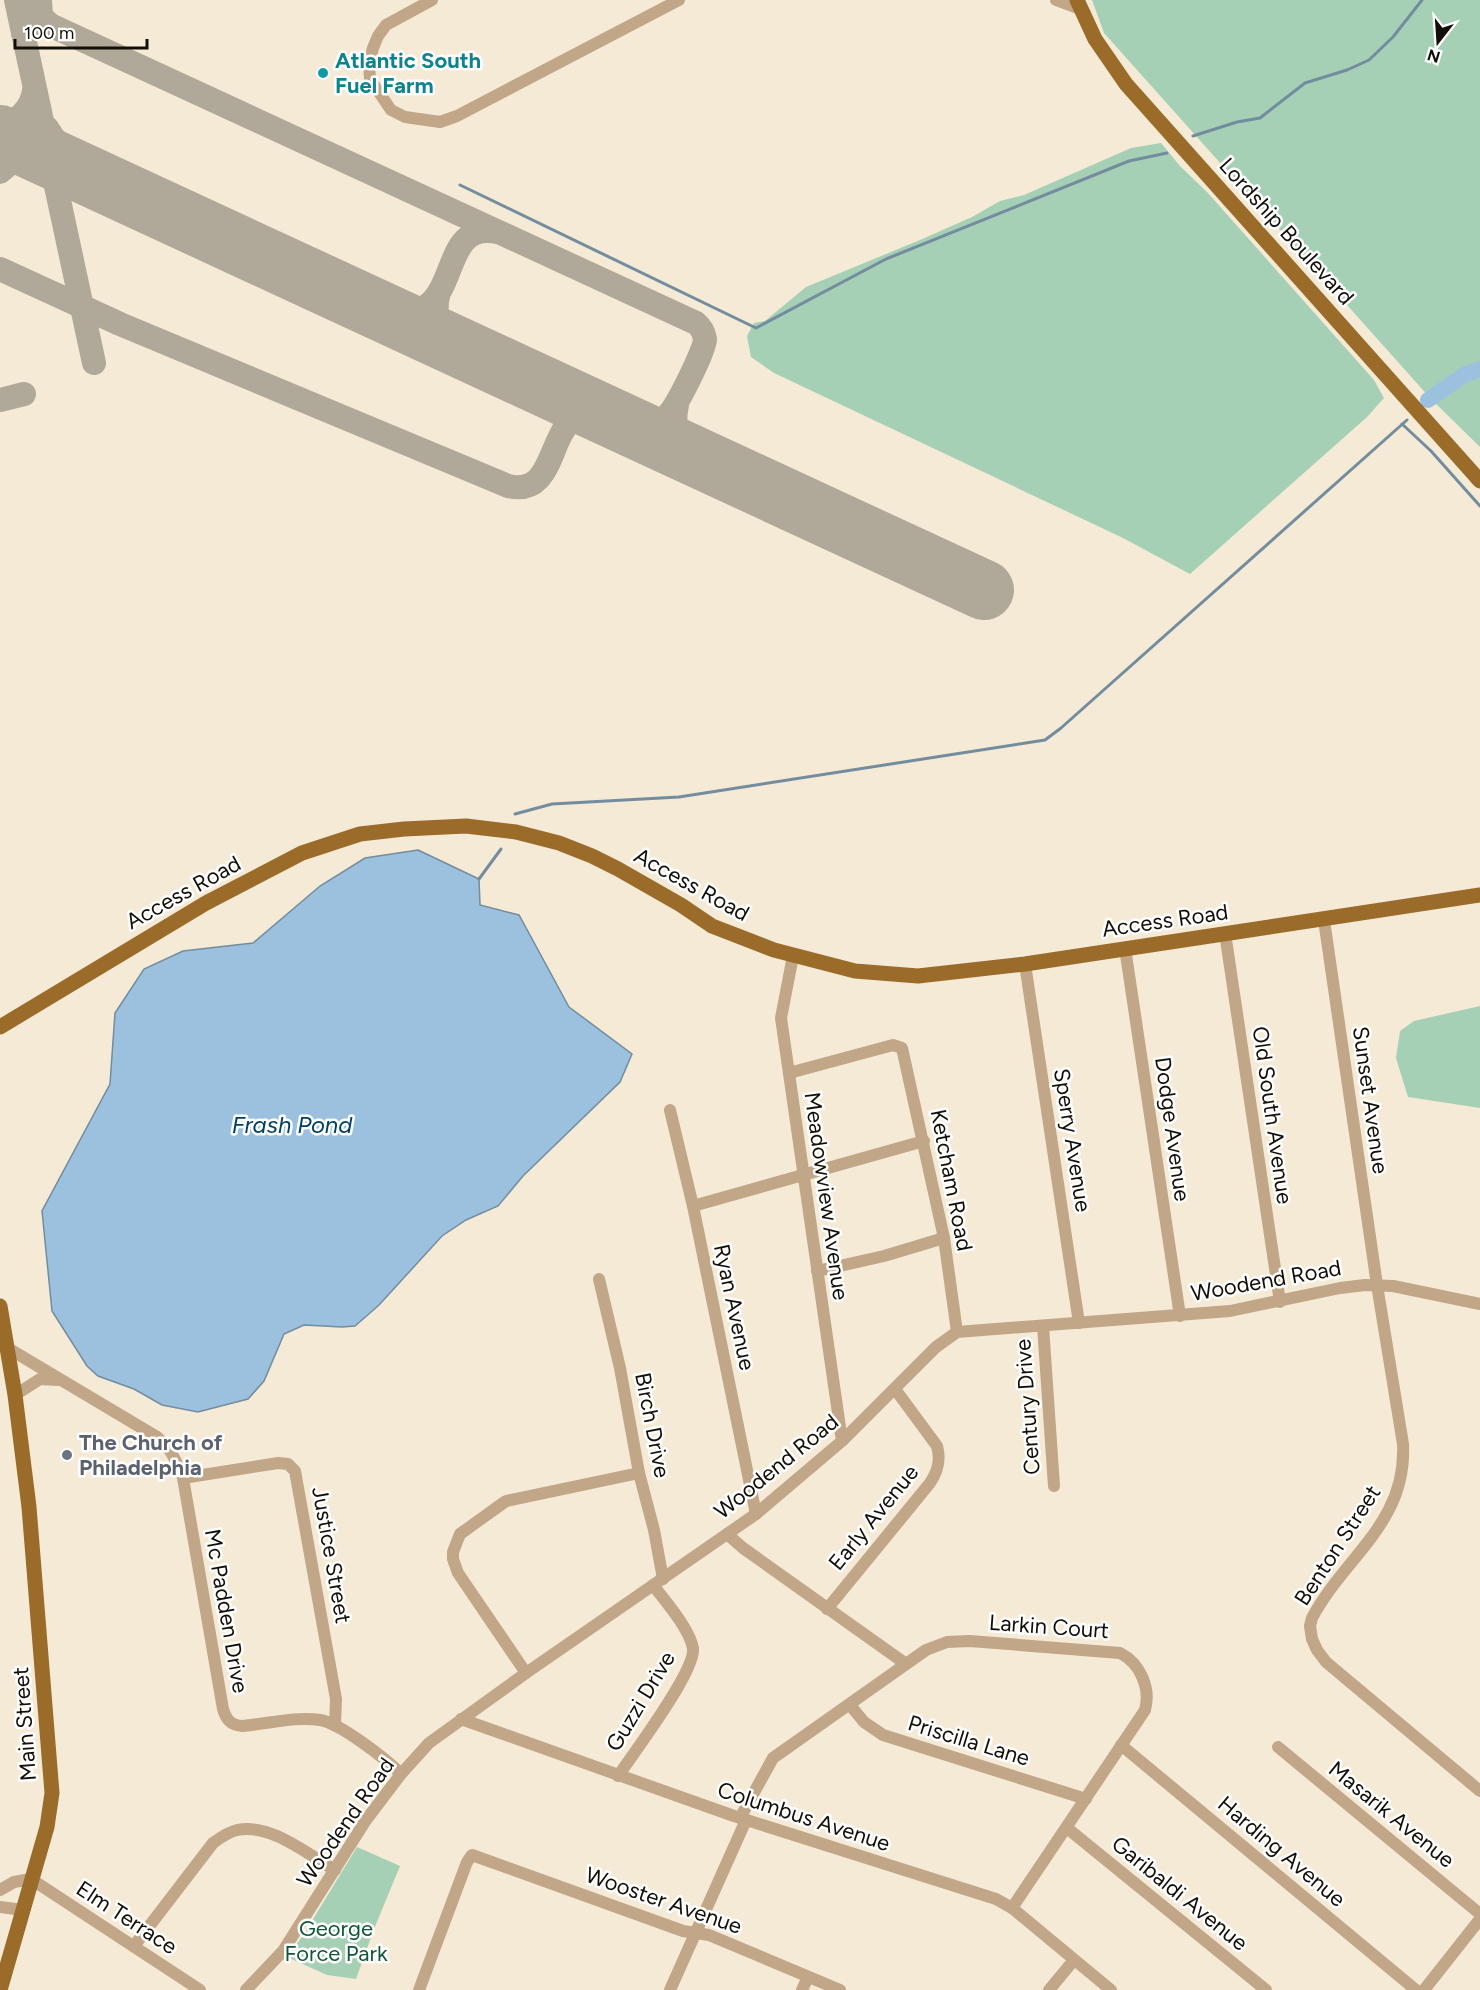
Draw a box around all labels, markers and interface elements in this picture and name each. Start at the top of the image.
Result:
scale bar [15,12,147,50]
north arrow [1408,12,1468,72]
text: 100 m [24,22,74,44]
text: N [1425,45,1442,67]
place label: Atlantic South Fuel Farm [335,47,481,99]
marker: Atlantic South Fuel Farm [316,66,330,80]
street label: Lordship Boulevard [1214,152,1360,310]
street label: Access Road [630,842,754,927]
street label: Access Road [121,850,245,935]
street label: Access Road [1100,898,1230,943]
street label: Old South Avenue [1247,1024,1298,1206]
street label: Sunset Avenue [1347,1025,1394,1175]
street label: Dodge Avenue [1149,1055,1196,1203]
street label: Sperry Avenue [1048,1066,1097,1214]
street label: Meadowview Avenue [799,1090,854,1302]
street label: Ketcham Road [925,1107,978,1253]
water label: Frash Pond [232,1110,353,1139]
street label: Ryan Avenue [708,1242,761,1373]
street label: Woodend Road [1189,1254,1343,1307]
street label: Century Drive [1009,1338,1046,1476]
street label: Birch Drive [629,1370,676,1480]
street label: Woodend Road [709,1408,844,1525]
place label: The Church of Philadelphia [79,1429,223,1481]
marker: The Church of Philadelphia [60,1448,74,1462]
street label: Early Avenue [823,1459,924,1576]
street label: Benton Street [1289,1480,1386,1611]
street label: Justice Street [306,1485,357,1625]
street label: Mc Padden Drive [199,1527,254,1695]
street label: Larkin Court [988,1609,1110,1644]
street label: Guzzi Drive [600,1646,681,1756]
street label: Main Street [7,1666,42,1782]
street label: Priscilla Lane [905,1709,1033,1772]
street label: Woodend Road [291,1752,400,1892]
street label: Masarik Avenue [1323,1755,1460,1873]
street label: Columbus Avenue [714,1776,893,1857]
street label: Harding Avenue [1212,1790,1351,1913]
street label: Garibaldi Avenue [1106,1830,1253,1957]
street label: Wooster Avenue [582,1861,746,1940]
street label: Elm Terrace [71,1875,182,1960]
park label: George Force Park [284,1915,388,1967]

